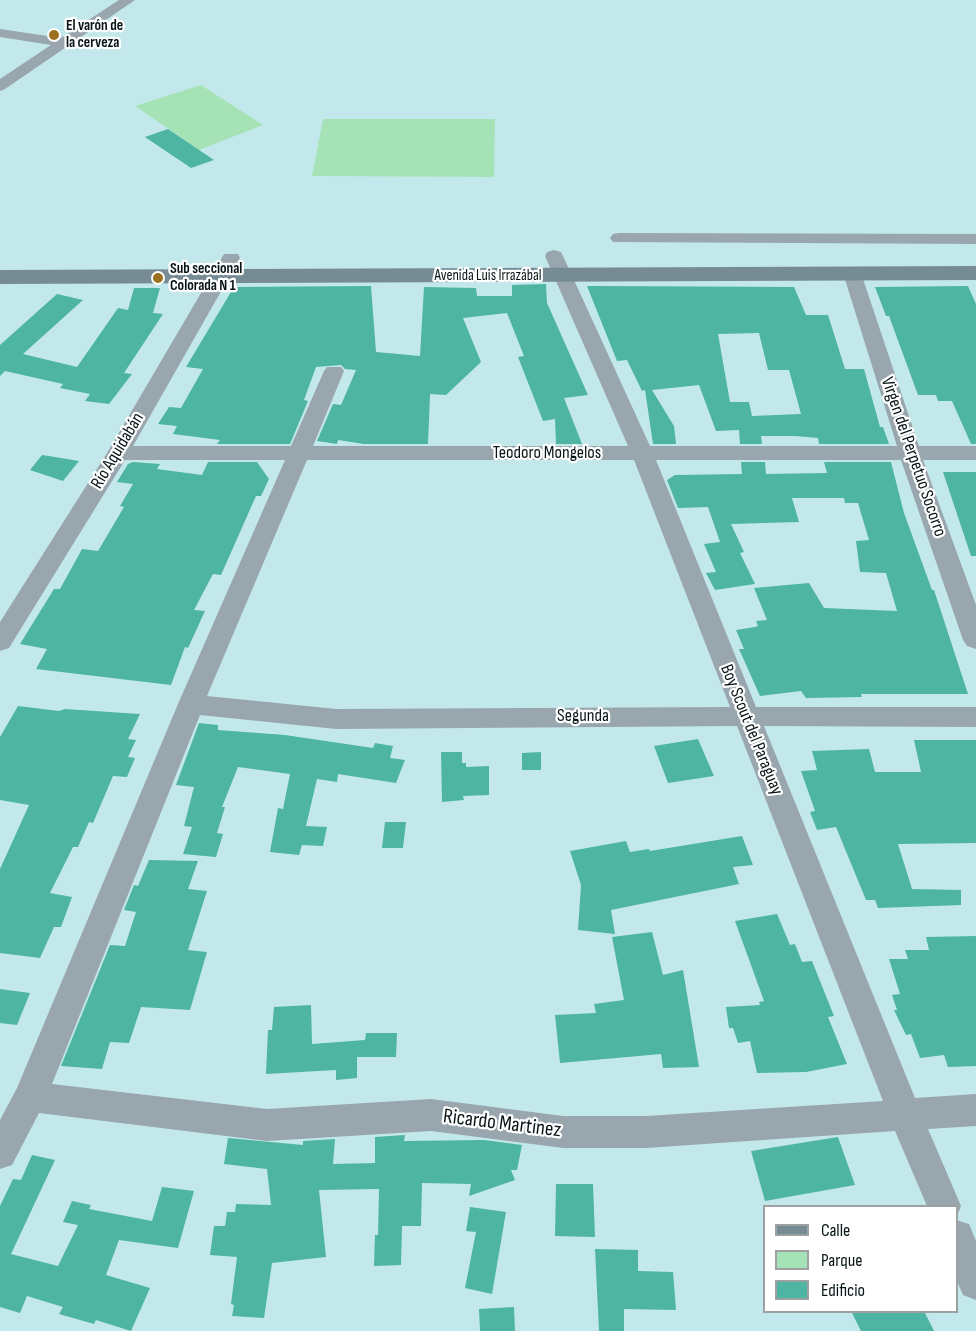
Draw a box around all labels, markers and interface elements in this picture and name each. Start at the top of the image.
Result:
place label: El varón de la cerveza [66,17,123,52]
marker: El varón de la cerveza [47,28,61,42]
place label: Sub seccional Colorada N 1 [170,260,242,295]
street label: Avenida Luis Irrazábal [434,267,542,285]
marker: Sub seccional Colorada N 1 [151,271,165,285]
street label: Virgen del Perpetuo Socorro [876,374,950,540]
street label: Río Aquidabán [87,409,149,493]
street label: Teodoro Mongelos [493,442,601,464]
street label: Boy Scout del Paraguay [715,662,787,798]
street label: Segunda [557,705,609,727]
street label: Ricardo Martinez [442,1104,562,1144]
legend [763,1205,958,1313]
text: Calle [821,1220,850,1241]
text: Parque [821,1250,862,1271]
text: Edificio [821,1280,865,1301]

